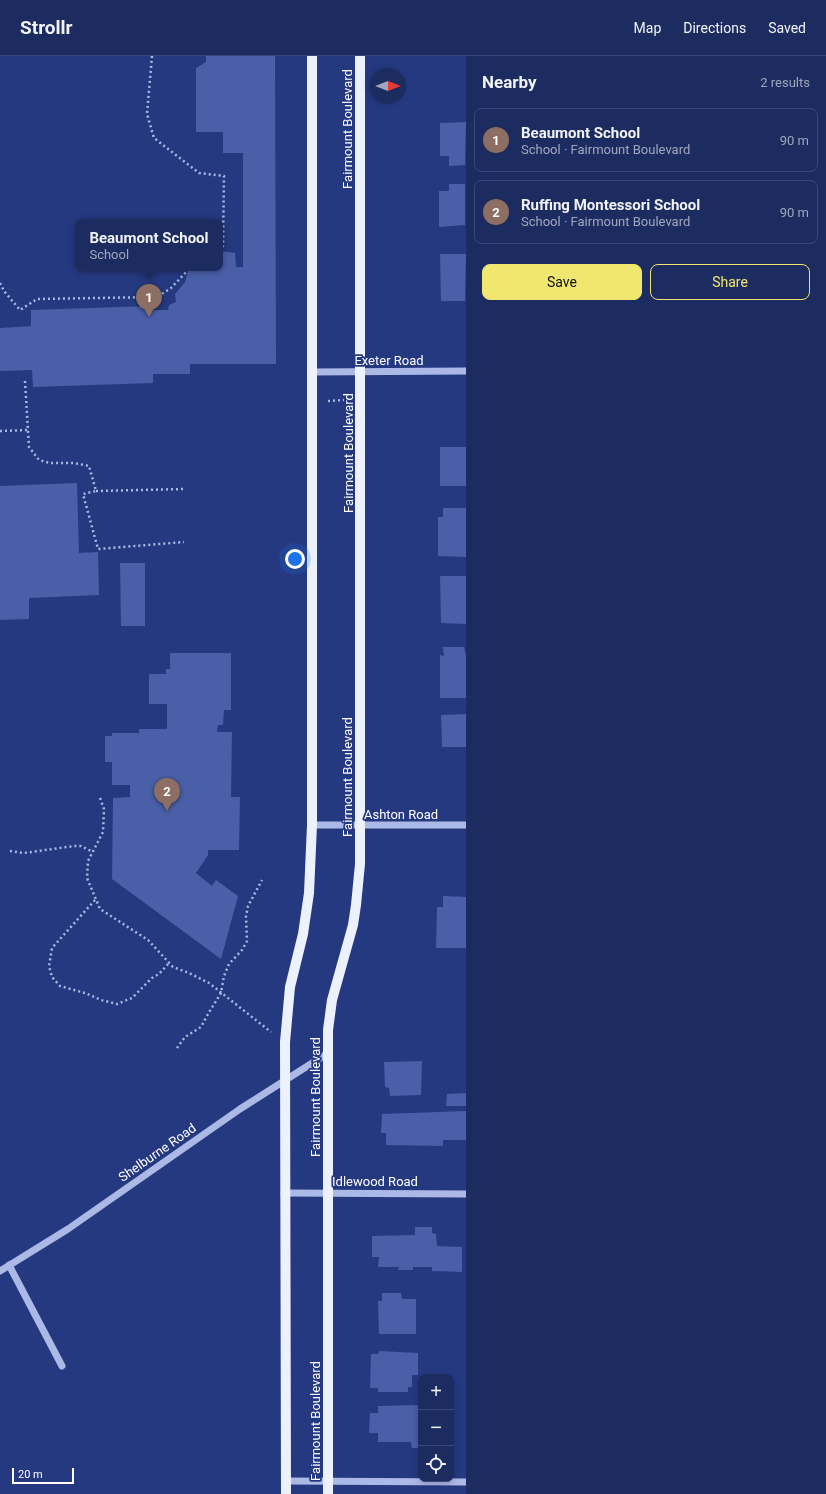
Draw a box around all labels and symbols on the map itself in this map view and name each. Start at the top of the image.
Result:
north arrow [370,68,406,104]
street label: Fairmount Boulevard [340,69,355,189]
pin: 1 [136,284,162,317]
street label: Exeter Road [354,353,424,368]
street label: Fairmount Boulevard [341,393,356,513]
your location [285,549,305,569]
street label: Fairmount Boulevard [340,717,355,837]
pin: 2 [154,778,180,811]
street label: Ashton Road [364,807,438,822]
street label: Fairmount Boulevard [308,1037,323,1157]
street label: Shelburne Road [116,1120,199,1185]
street label: Idlewood Road [332,1174,418,1189]
street label: Fairmount Boulevard [308,1361,323,1481]
scale bar [12,1466,74,1485]

